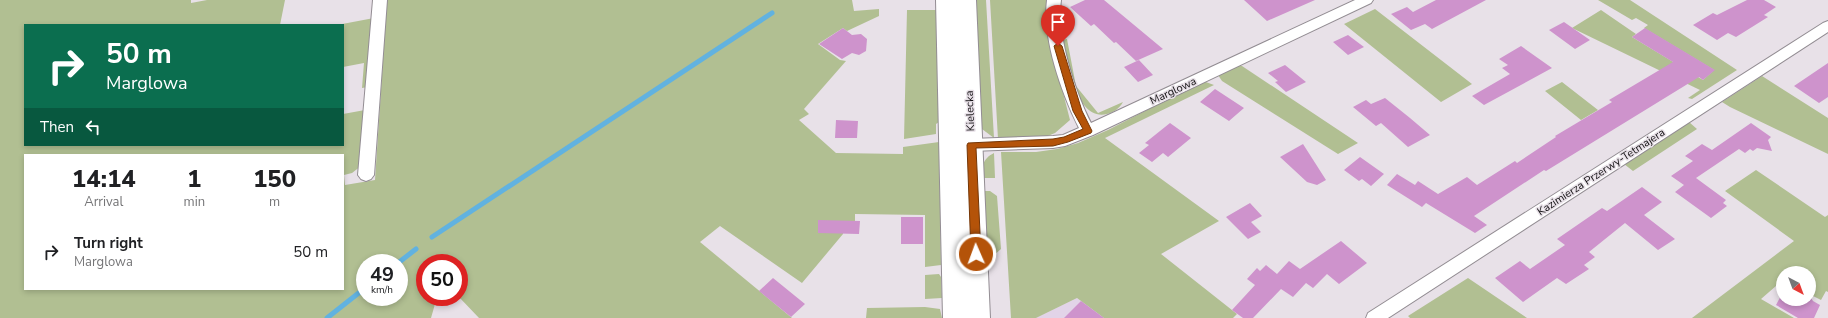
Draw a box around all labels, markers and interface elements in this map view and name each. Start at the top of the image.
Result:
pin [1041,5,1075,46]
icon: arrive [1047,11,1069,33]
text: 50 m [106,35,172,73]
icon: right [40,40,92,92]
text: Marglowa [106,71,187,95]
street label: Marglowa [1147,74,1199,108]
street label: Kielecka [962,90,978,132]
icon: left [82,116,104,138]
text: Then [40,117,74,137]
street label: Kazimierza Przerwy-Tetmajera [1534,125,1668,219]
text: 14:14 [72,163,136,195]
text: 1 [187,163,202,195]
text: 150 [253,163,296,195]
text: Arrival [84,193,123,211]
text: min [184,193,205,211]
text: m [269,193,280,211]
text: Turn right [74,233,143,253]
position arrow [955,233,997,275]
icon: right [40,241,62,263]
text: 50 m [293,242,328,262]
text: Marglowa [74,253,133,271]
speed limit sign: 50 [416,254,468,306]
text: 49 [370,261,394,288]
north arrow [1776,266,1816,306]
map controls [1776,266,1816,306]
text: km/h [371,283,393,297]

